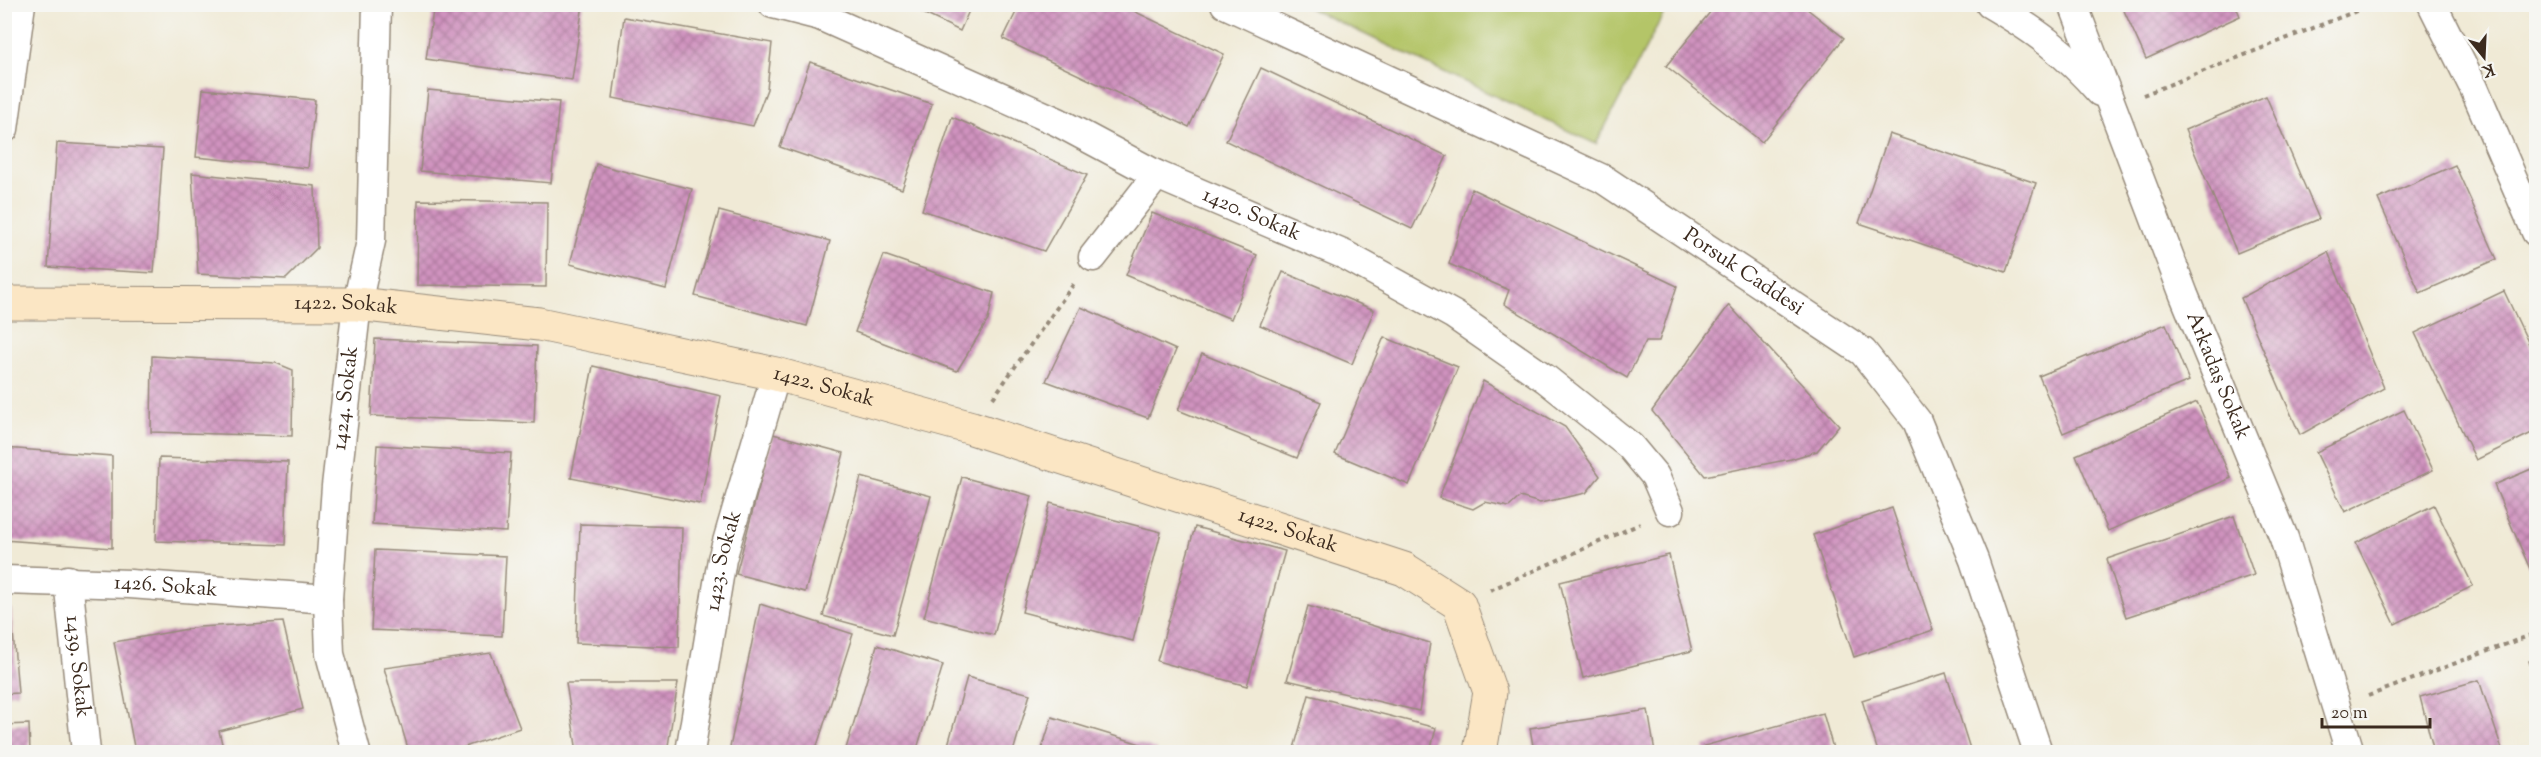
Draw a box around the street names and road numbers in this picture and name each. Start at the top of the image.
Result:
street label: 1420. Sokak [1198,181,1306,250]
street label: Porsuk Caddesi [1677,221,1810,324]
street label: 1422. Sokak [294,289,400,323]
street label: Arkadaş Sokak [2178,307,2257,445]
street label: 1424. Sokak [325,344,367,452]
street label: 1422. Sokak [770,359,878,416]
street label: 1422. Sokak [1234,501,1342,562]
street label: 1423. Sokak [699,507,750,614]
street label: 1426. Sokak [114,568,219,606]
street label: 1439. Sokak [57,614,97,720]

